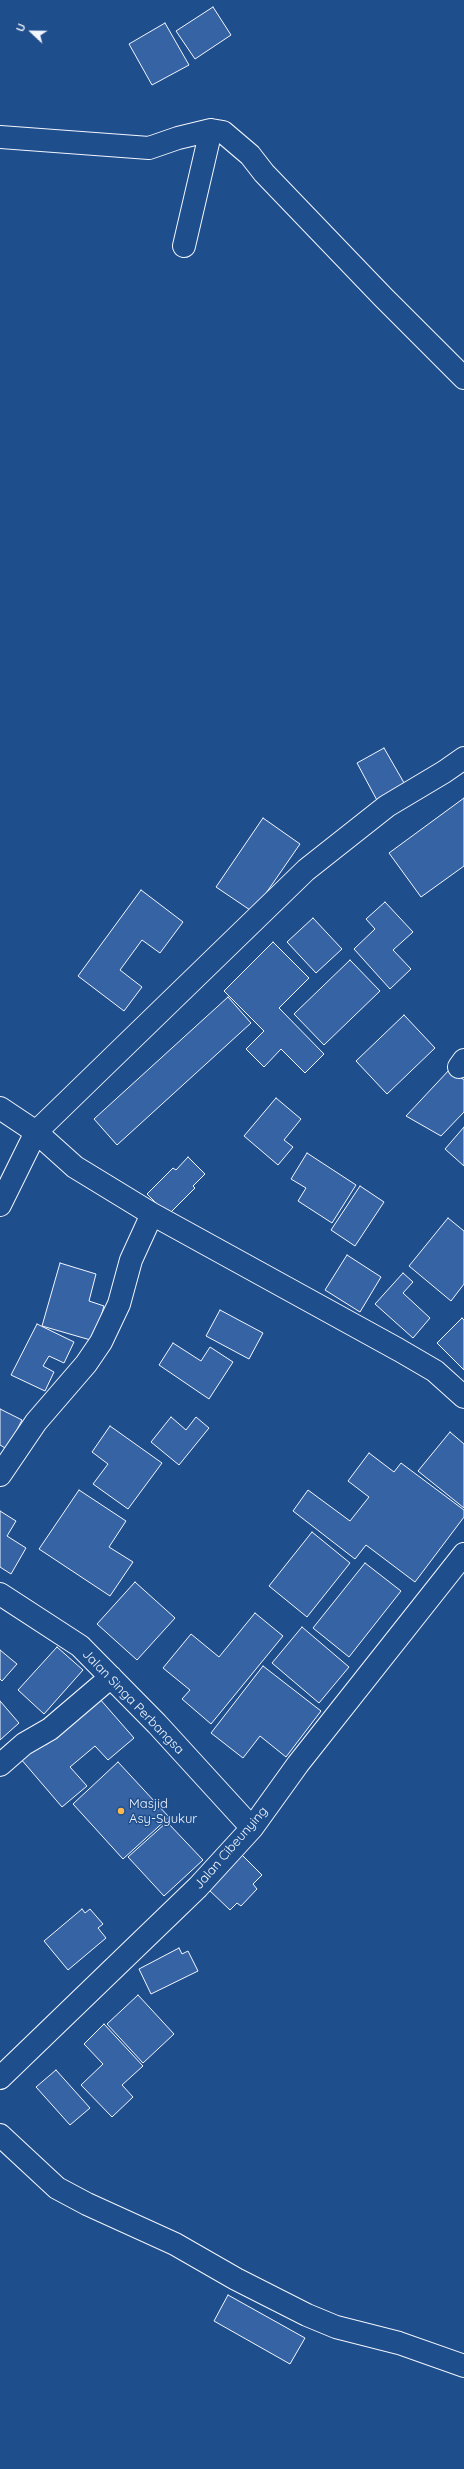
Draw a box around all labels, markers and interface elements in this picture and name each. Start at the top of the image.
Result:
north arrow [12,12,52,52]
text: U [13,21,29,34]
street label: Jalan Singa Perbangsa [79,1646,187,1758]
place label: Masjid Asy-Syukur [129,1796,197,1827]
street label: Jalan Cibeunying [191,1803,271,1893]
marker: Masjid Asy-Syukur [116,1806,126,1816]

